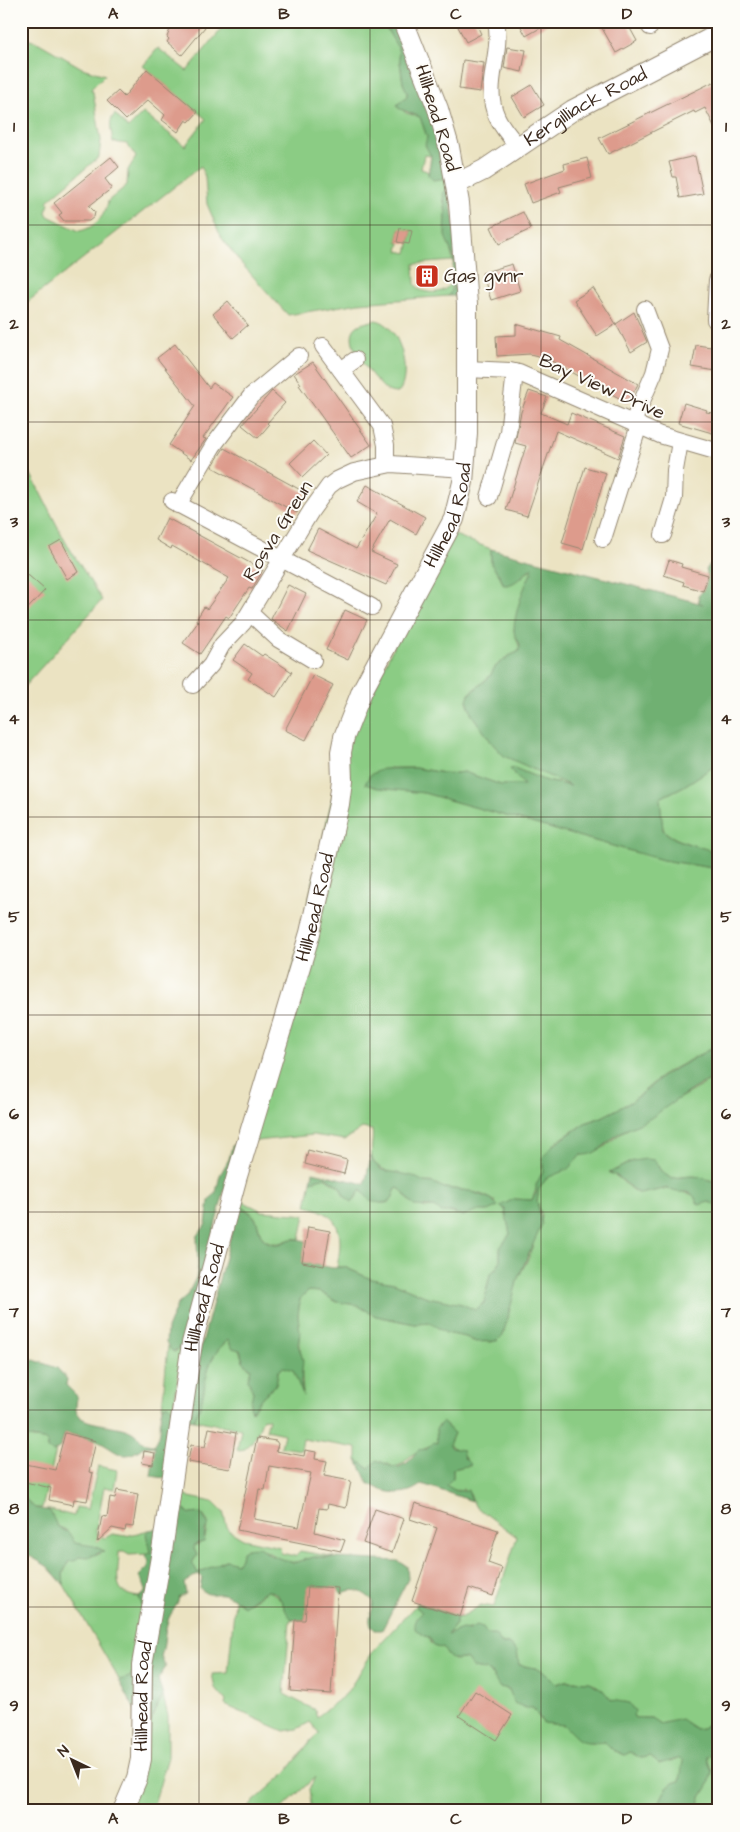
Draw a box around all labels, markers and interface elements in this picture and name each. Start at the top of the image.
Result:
text: A [108,3,119,25]
text: B [278,3,290,25]
text: C [450,3,462,25]
text: D [622,3,633,25]
street label: Kergilliack Road [518,60,652,153]
street label: Hillhead Road [408,61,466,175]
text: 1 [13,116,16,138]
text: 1 [725,116,728,138]
building icon: Gas gvnr [414,263,440,289]
place label: Gas gvnr [444,263,524,291]
text: 2 [8,313,19,335]
text: 2 [720,313,731,335]
street label: Bay View Drive [534,347,669,428]
street label: Hillhead Road [417,461,478,572]
street label: Rosva Greun [236,476,320,586]
text: 3 [9,511,19,533]
text: 3 [721,511,731,533]
text: 4 [9,708,20,730]
text: 4 [721,708,732,730]
street label: Hillhead Road [289,850,341,965]
text: 5 [8,906,20,928]
text: 5 [720,906,732,928]
text: 6 [9,1103,19,1125]
text: 6 [721,1103,731,1125]
street label: Hillhead Road [177,1241,232,1353]
text: 7 [8,1301,19,1323]
text: 7 [720,1301,731,1323]
text: 8 [9,1498,20,1520]
text: 8 [721,1498,732,1520]
street label: Hillhead Road [128,1639,160,1752]
text: 9 [9,1695,19,1717]
text: 9 [721,1695,731,1717]
north arrow [48,1734,98,1784]
text: N [54,1741,74,1762]
text: A [108,1808,119,1830]
text: B [278,1808,290,1830]
text: C [450,1808,462,1830]
text: D [622,1808,633,1830]

